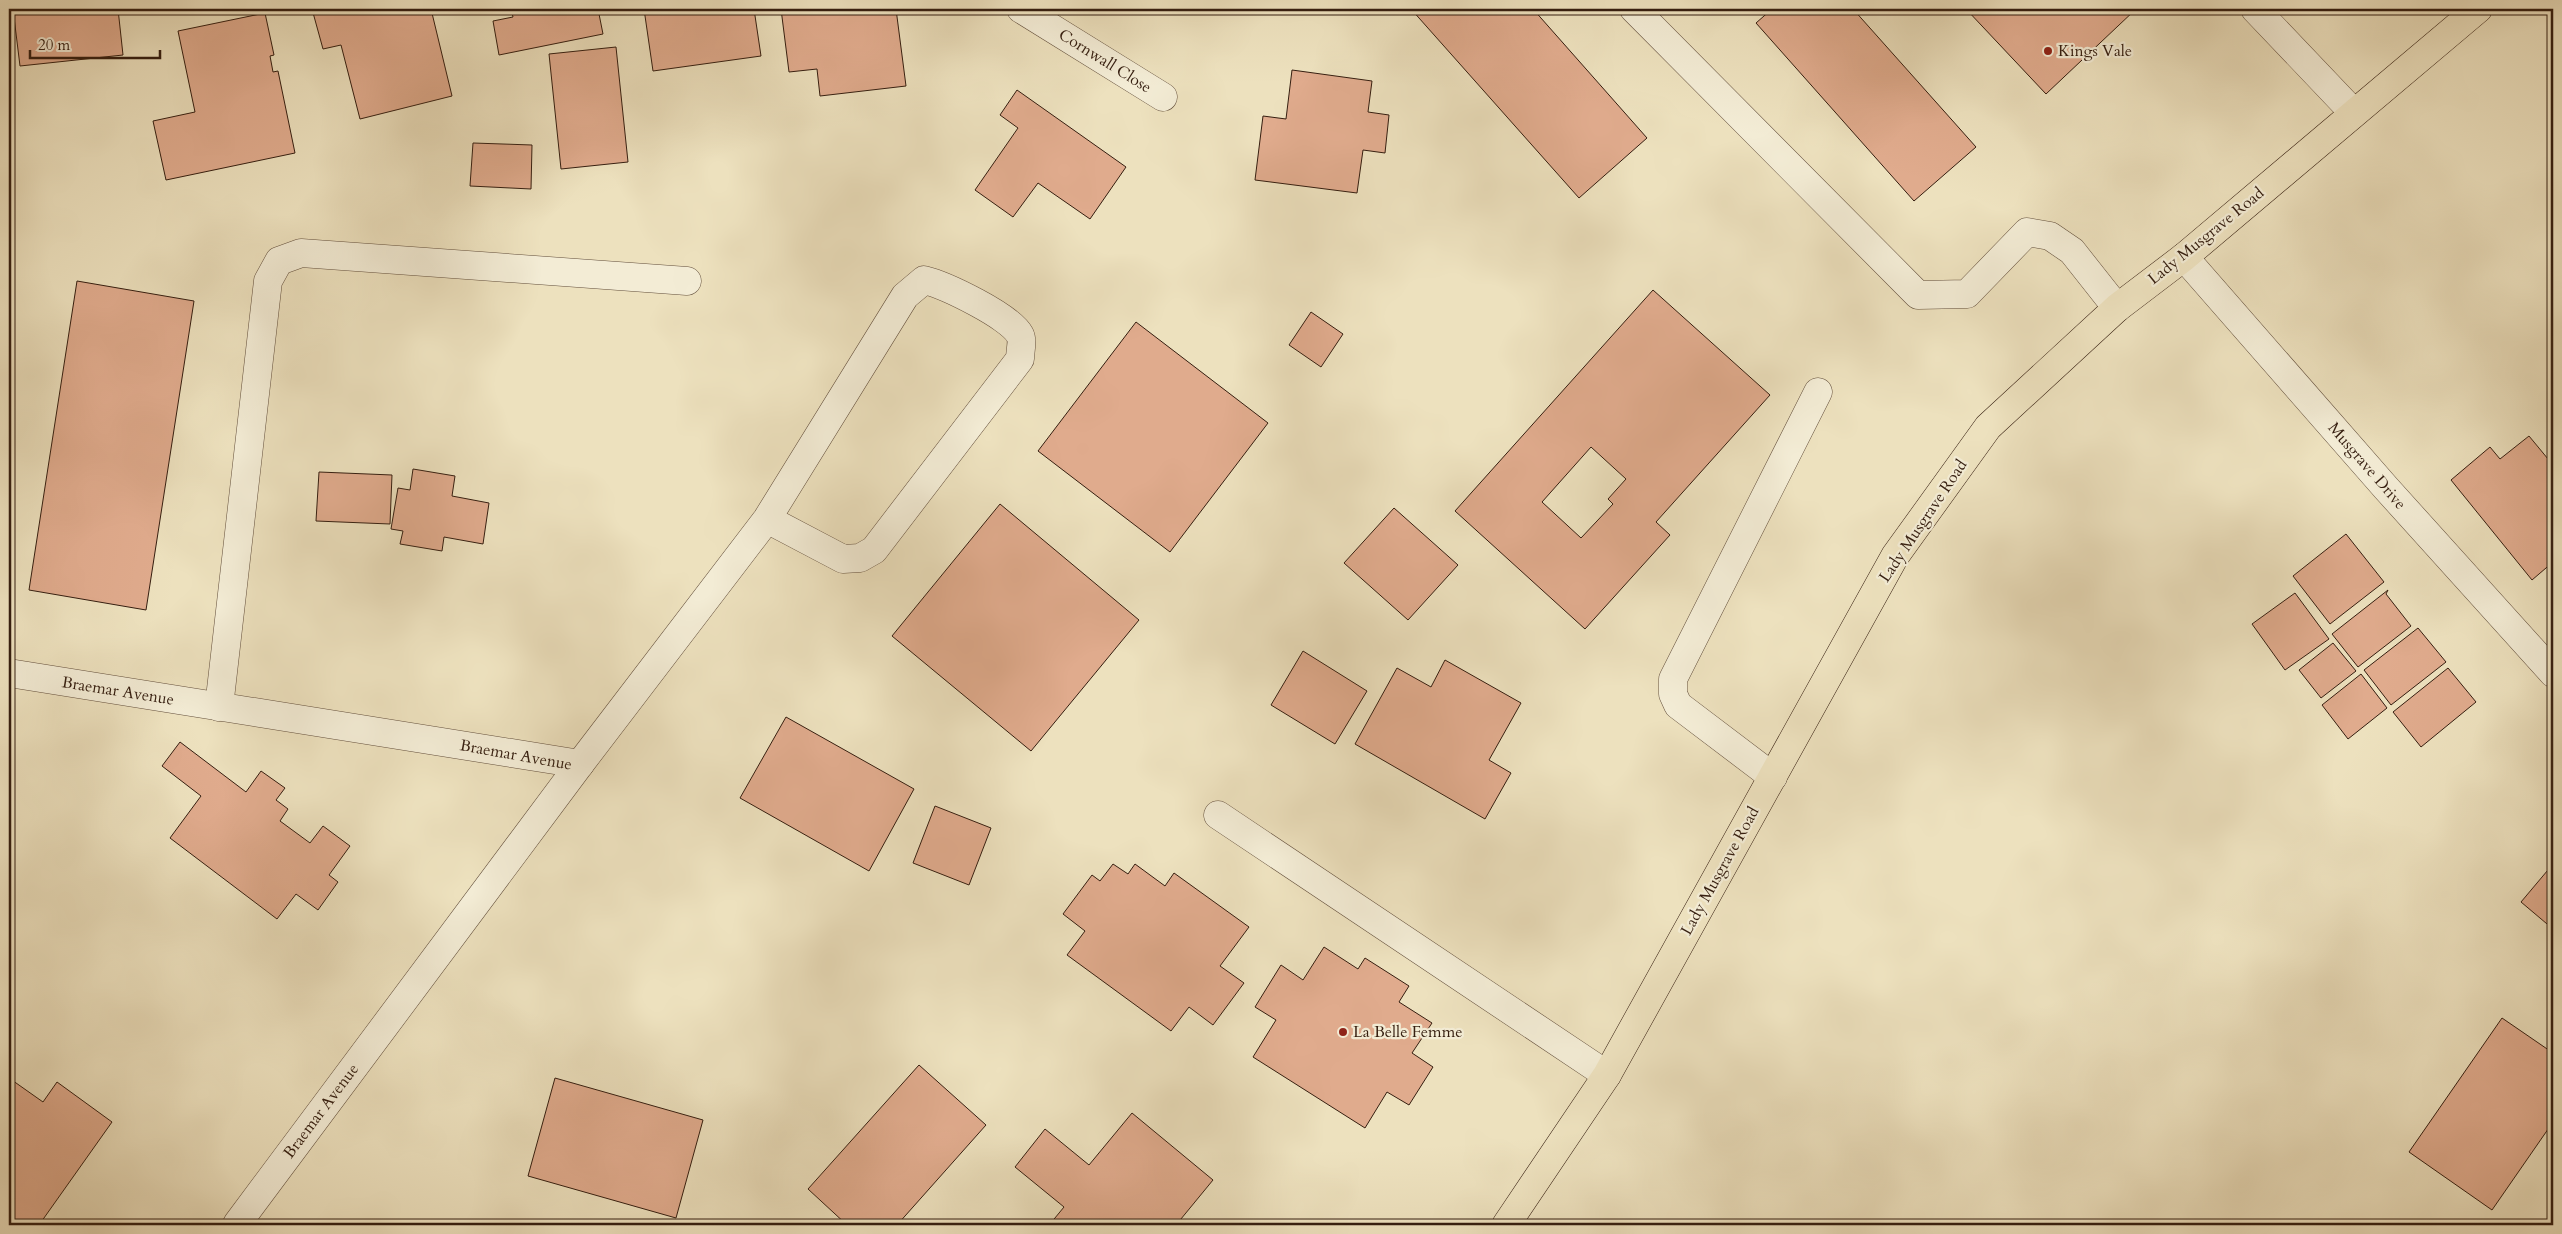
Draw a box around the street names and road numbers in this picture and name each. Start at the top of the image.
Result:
street label: Cornwall Close [1054,24,1156,98]
street label: Lady Musgrave Road [2143,182,2269,290]
street label: Musgrave Drive [2323,418,2411,514]
street label: Lady Musgrave Road [1874,455,1973,587]
street label: Braemar Avenue [60,671,176,711]
street label: Braemar Avenue [458,734,574,776]
street label: Lady Musgrave Road [1676,802,1765,939]
street label: Braemar Avenue [278,1059,364,1163]

